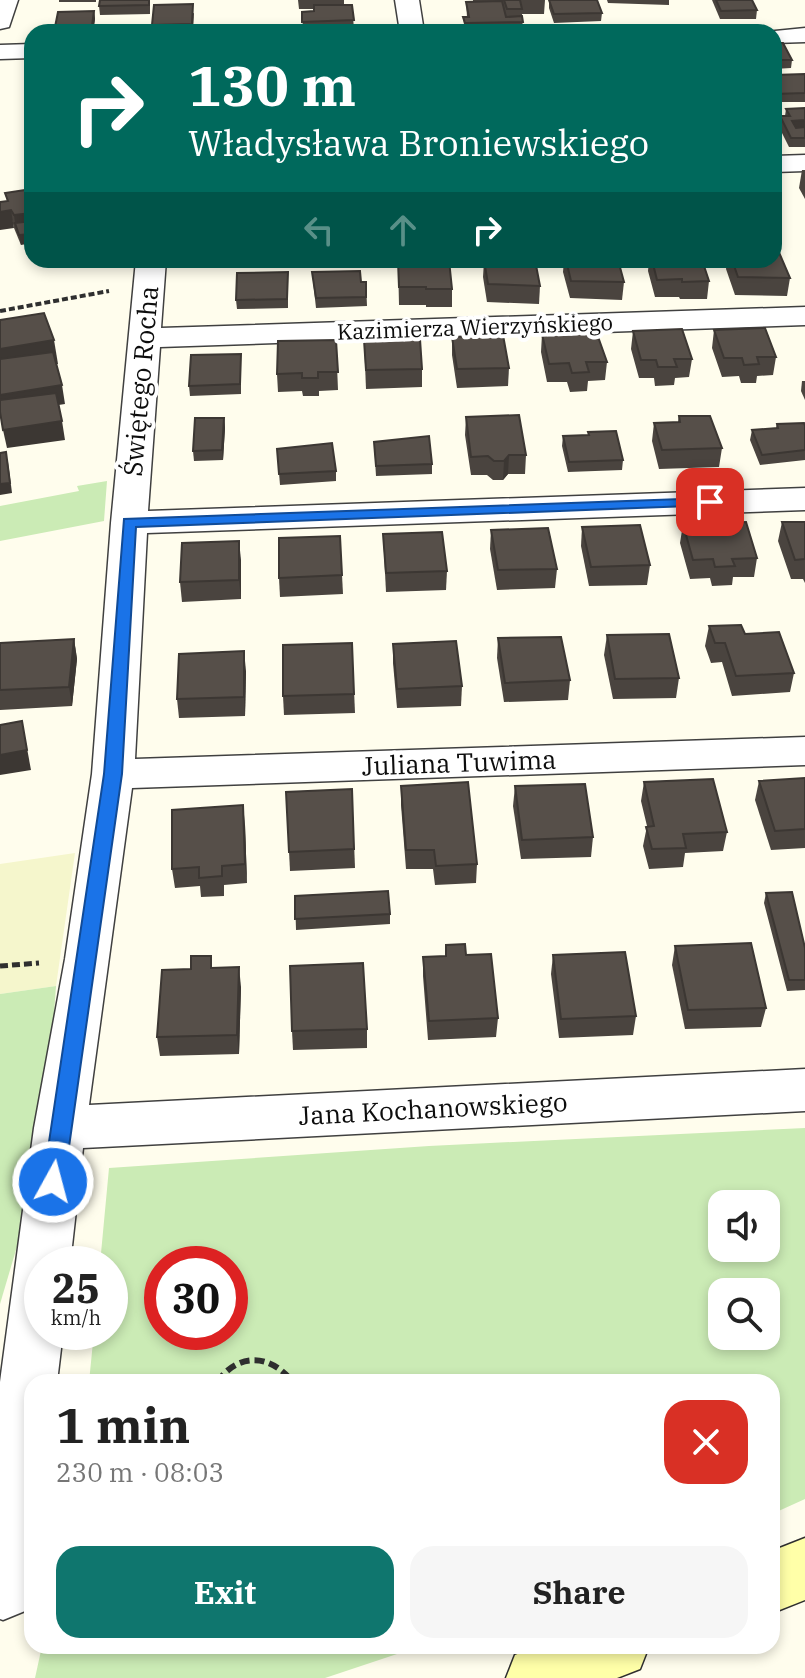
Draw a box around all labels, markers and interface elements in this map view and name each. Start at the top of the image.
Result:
text: 130 m [188,49,356,121]
icon: right [56,56,160,160]
text: Władysława Broniewskiego [188,119,649,166]
icon: left [297,208,341,252]
icon: ahead [381,208,425,252]
icon: right [465,208,509,252]
street label: Świętego Rocha [115,284,165,478]
street label: Kazimierza Wierzyńskiego [337,307,613,346]
pin [676,468,744,536]
icon: arrive [688,480,732,524]
street label: Juliana Tuwima [361,742,557,782]
street label: Jana Kochanowskiego [298,1084,568,1132]
position arrow [11,1140,95,1224]
map controls [708,1190,780,1350]
button: sound [708,1190,780,1262]
speed limit sign: 30 [144,1246,248,1350]
text: 25 [52,1262,100,1314]
button: search [708,1278,780,1350]
text: km/h [51,1304,101,1331]
text: 1 min [56,1394,190,1456]
button: close [664,1400,748,1484]
text: 230 m · 08:03 [56,1455,224,1489]
button: Exit [56,1546,394,1638]
button: Share [410,1546,748,1638]

